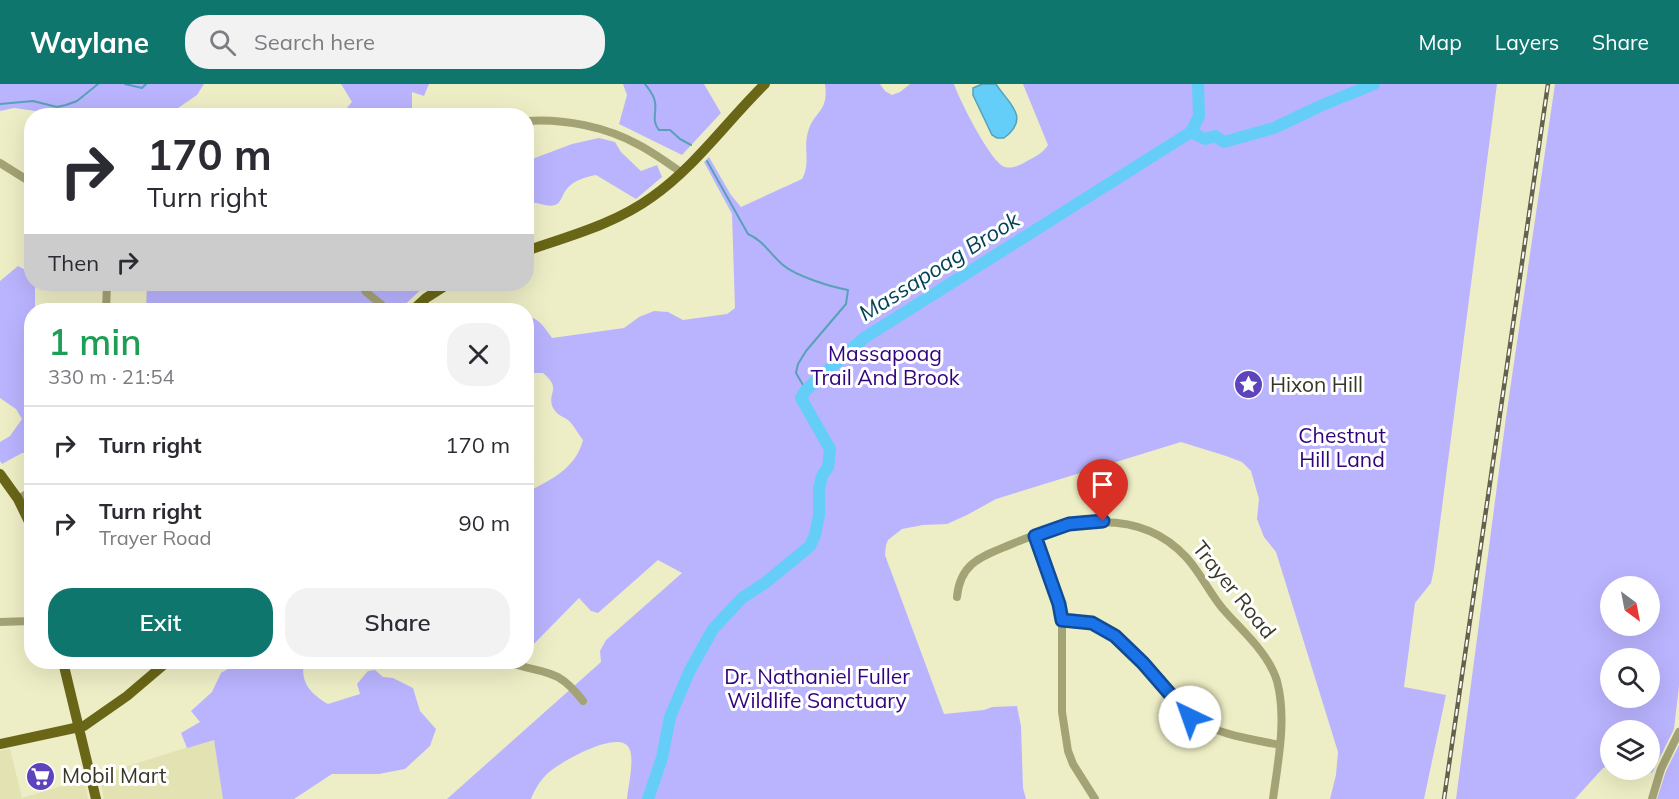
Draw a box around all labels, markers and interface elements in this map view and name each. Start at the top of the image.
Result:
search box [185,15,605,69]
text: Waylane [30,25,149,60]
icon: search [206,26,239,59]
text: Search here [254,28,375,56]
text: Map [1419,29,1462,55]
text: Layers [1495,29,1559,55]
text: Share [1592,29,1649,55]
text: 170 m [147,128,272,181]
icon: right [48,132,126,210]
text: Turn right [147,180,267,214]
water label: Massapoag Brook [853,205,1025,327]
icon: right [111,246,144,279]
text: Then [48,249,99,277]
text: 1 min [48,319,142,364]
button: close [447,323,510,386]
park label: Massapoag Trail And Brook [810,340,960,390]
text: 330 m · 21:54 [48,364,174,389]
place icon: Hixon Hill [1233,369,1265,401]
place label: Hixon Hill [1270,371,1363,397]
park label: Chestnut Hill Land [1298,422,1386,472]
icon: right [48,429,81,462]
text: Turn right [99,431,202,459]
text: 170 m [445,431,510,459]
pin [1077,459,1128,521]
icon: arrive [1086,468,1119,501]
text: Turn right [99,497,202,525]
icon: right [48,507,81,540]
text: 90 m [459,509,510,537]
text: Trayer Road [99,525,211,550]
street label: Trayer Road [1188,535,1282,643]
north arrow [1600,576,1660,636]
map controls [1600,576,1660,780]
button: Exit [48,588,273,657]
button: Share [285,588,510,657]
button: search [1600,648,1660,708]
park label: Dr. Nathaniel Fuller Wildlife Sanctuary [724,663,910,713]
position arrow [1158,685,1222,749]
button: layers [1600,720,1660,780]
supermarket icon: Mobil Mart [25,760,57,792]
place label: Mobil Mart [62,762,166,788]

